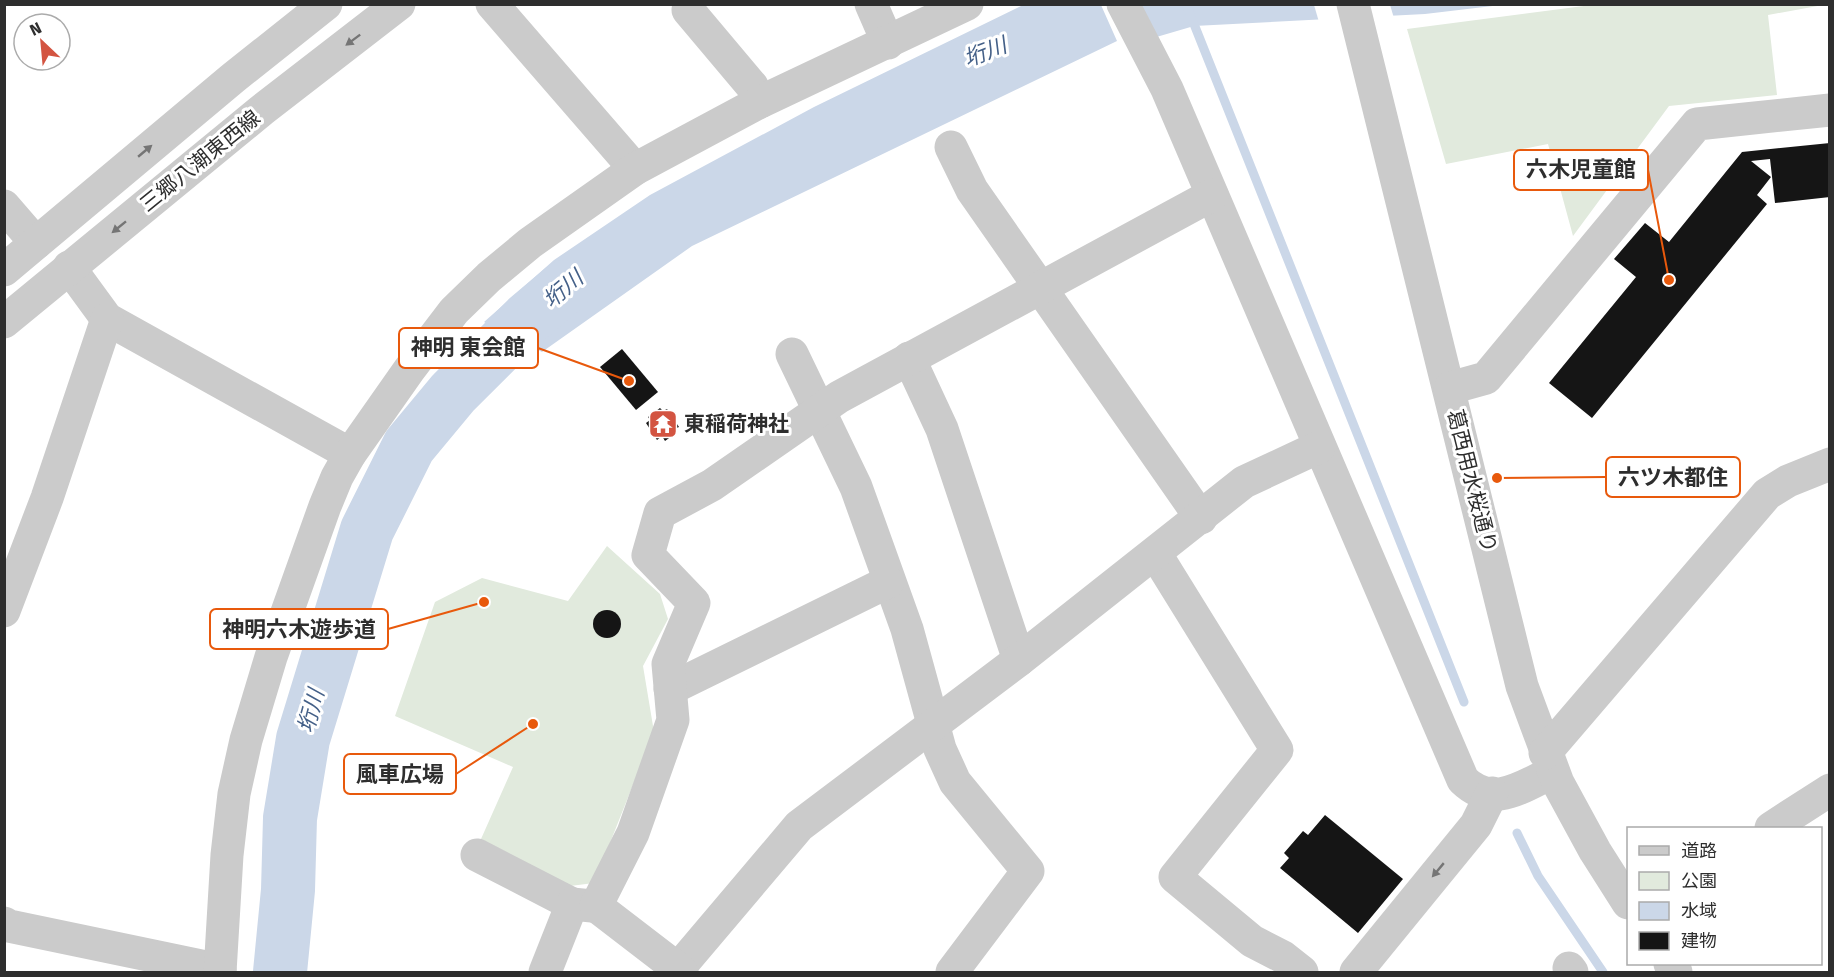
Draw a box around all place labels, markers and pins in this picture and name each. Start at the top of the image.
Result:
callout: 六木児童館 [1514,150,1648,190]
callout: 神明 東会館 [399,328,538,368]
temple icon: 東稲荷神社 [647,408,679,440]
place label: 東稲荷神社 [684,411,789,437]
callout: 六ツ木都住 [1606,457,1740,497]
callout: 神明六木遊歩道 [210,609,388,649]
callout: 風車広場 [344,754,456,794]

